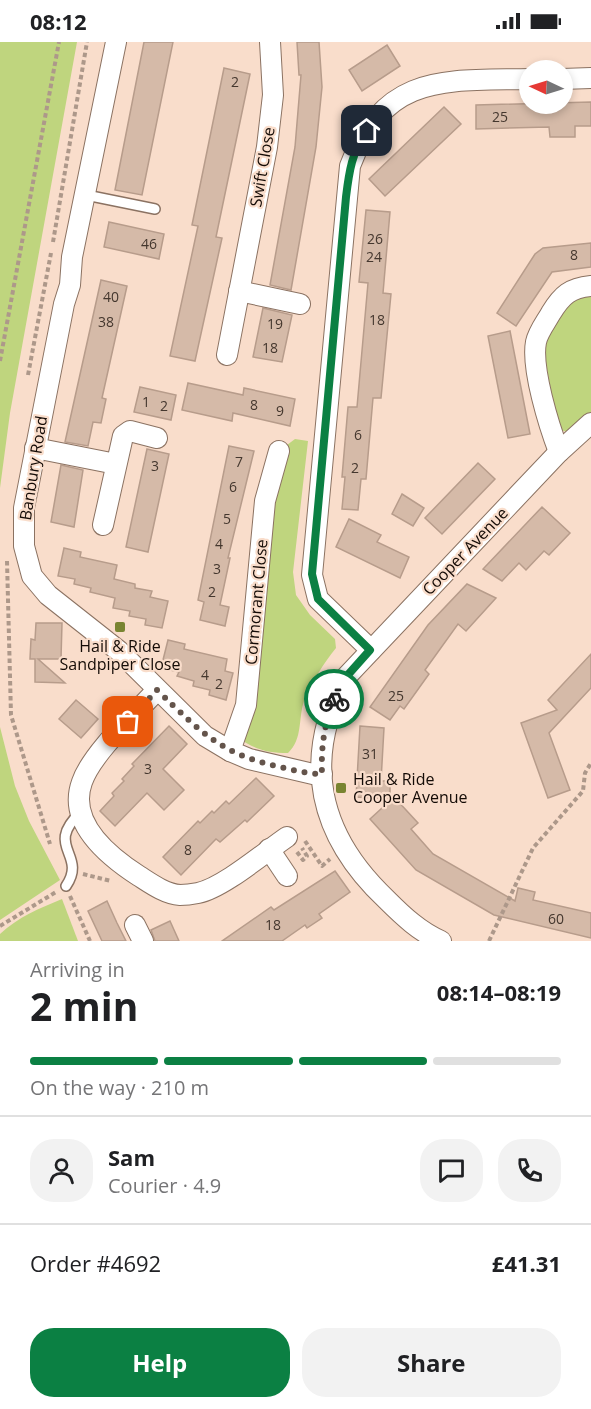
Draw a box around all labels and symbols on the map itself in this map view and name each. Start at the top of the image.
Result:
north arrow [519,60,573,114]
house number: 2 [231,72,239,91]
pin [341,105,392,156]
house number: 25 [492,107,508,126]
street label: Swift Close [244,125,280,209]
house number: 26 [367,229,383,248]
house number: 46 [141,234,157,253]
house number: 8 [570,245,578,264]
house number: 24 [366,247,382,266]
house number: 40 [103,287,119,306]
house number: 18 [369,310,385,329]
house number: 38 [98,312,114,331]
house number: 19 [267,314,283,333]
house number: 18 [262,338,278,357]
house number: 1 [142,392,150,411]
house number: 8 [250,395,258,414]
house number: 2 [160,396,168,415]
house number: 9 [276,401,284,420]
street label: Banbury Road [14,414,52,522]
house number: 6 [354,425,362,444]
house number: 7 [235,452,243,471]
house number: 3 [151,456,159,475]
house number: 2 [351,458,359,477]
house number: 6 [229,477,237,496]
street label: Cooper Avenue [417,502,513,600]
house number: 5 [223,509,231,528]
house number: 4 [215,534,223,553]
street label: Cormorant Close [240,538,272,666]
house number: 3 [213,559,221,578]
house number: 2 [208,582,216,601]
marker: Hail & Ride Sandpiper Close [113,620,127,634]
place label: Hail & Ride Sandpiper Close [60,635,180,675]
house number: 4 [201,665,209,684]
courier [304,669,364,729]
house number: 2 [215,674,223,693]
house number: 25 [388,686,404,705]
pin [102,696,153,747]
house number: 31 [362,744,378,763]
house number: 3 [144,759,152,778]
place label: Hail & Ride Cooper Avenue [353,768,468,808]
marker: Hail & Ride Cooper Avenue [334,781,348,795]
house number: 8 [184,840,192,859]
house number: 60 [548,909,564,928]
house number: 18 [265,915,281,934]

